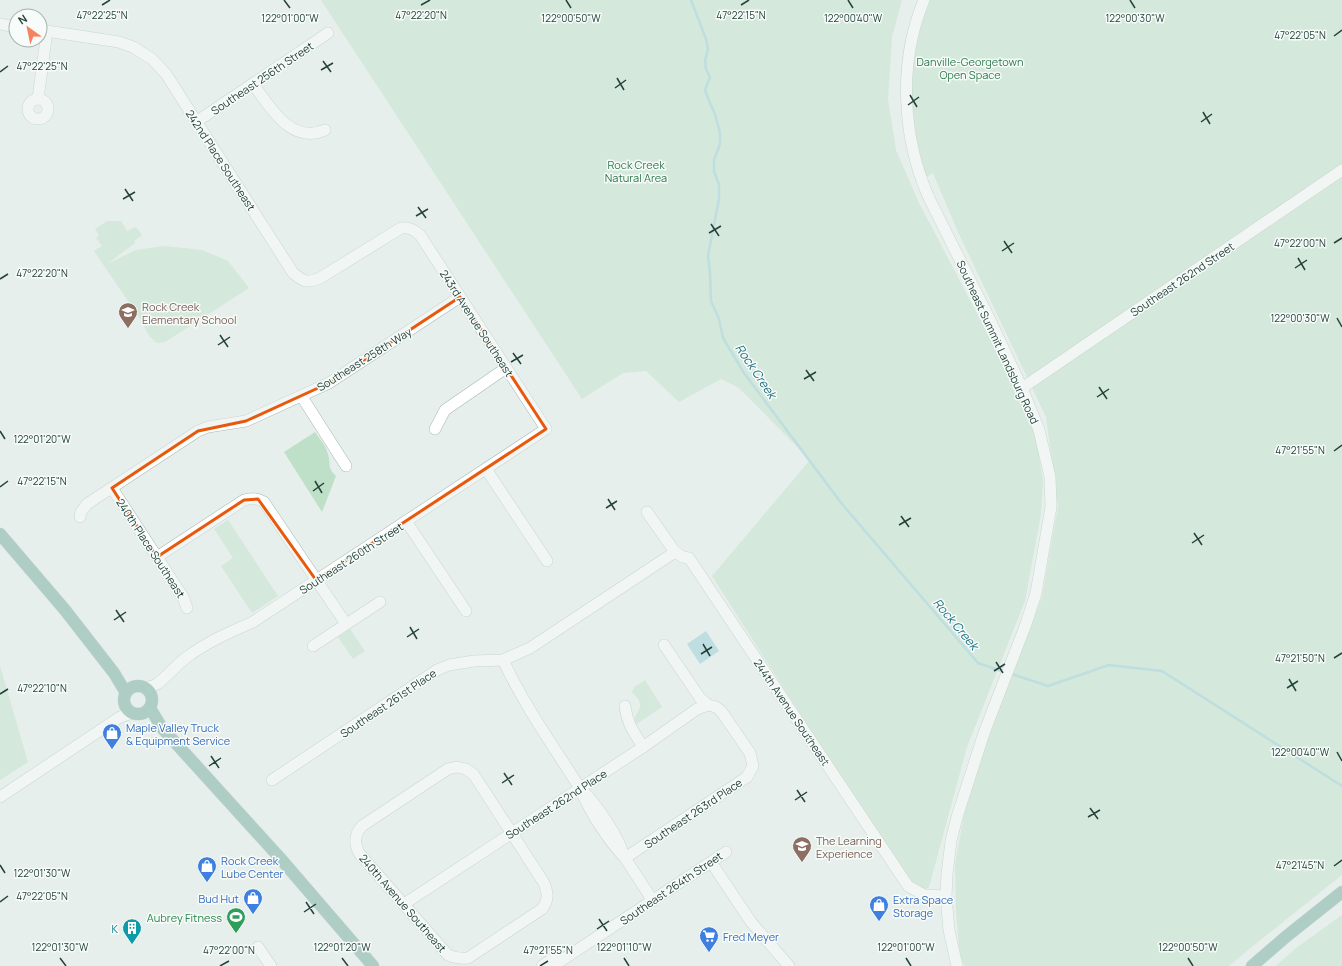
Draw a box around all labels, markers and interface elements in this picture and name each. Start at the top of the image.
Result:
north arrow [8,8,48,48]
text: 47°22'25"N [76,8,128,22]
text: 47°22'20"N [395,8,447,22]
text: 47°22'15"N [716,8,766,22]
text: N [15,11,30,28]
text: 122°01'00"W [261,11,319,25]
text: 122°00'50"W [541,11,601,25]
text: 122°00'40"W [824,11,883,25]
text: 122°00'30"W [1105,11,1165,25]
text: 47°22'05"N [1274,28,1326,42]
street label: Southeast 256th Street [208,38,316,118]
park label: Danville-Georgetown Open Space [916,54,1024,82]
text: 47°22'25"N [16,59,68,73]
street label: 242nd Place Southeast [183,107,259,213]
park label: Rock Creek Natural Area [605,157,667,185]
text: 47°22'00"N [1274,236,1326,250]
street label: Southeast 262nd Street [1127,239,1237,319]
street label: Southeast Summit Landsburg Road [953,258,1043,426]
text: 47°22'20"N [16,266,68,280]
street label: 243rd Avenue Southeast [437,267,517,379]
place label: Rock Creek Elementary School [142,299,237,327]
school or university icon: Rock Creek Elementary School [117,301,139,329]
text: 122°00'30"W [1270,311,1330,325]
street label: Southeast 258th Way [314,324,414,394]
water label: Rock Creek [731,340,782,403]
text: 122°01'20"W [13,432,71,446]
text: 47°21'55"N [1275,443,1325,457]
text: 47°22'15"N [17,474,67,488]
street label: 240th Place Southeast [113,495,189,601]
street label: Southeast 260th Street [296,519,406,597]
water label: Rock Creek [929,595,984,655]
text: 47°21'50"N [1275,651,1325,665]
street label: 244th Avenue Southeast [751,656,833,768]
street label: Southeast 261st Place [337,665,439,741]
text: 47°22'10"N [17,681,67,695]
place label: Maple Valley Truck & Equipment Service [126,720,231,748]
shop icon: Maple Valley Truck & Equipment Service [101,722,123,750]
text: 122°00'40"W [1271,745,1330,759]
street label: Southeast 262nd Place [502,765,610,842]
street label: Southeast 263rd Place [641,774,745,851]
place label: The Learning Experience [816,833,882,861]
school or university icon: The Learning Experience [791,835,813,863]
street label: Southeast 264th Street [617,848,725,928]
street label: 240th Avenue Southeast [356,851,450,955]
place label: Rock Creek Lube Center [221,853,284,881]
shop icon: Rock Creek Lube Center [196,855,218,883]
text: 47°21'45"N [1276,858,1324,872]
text: 122°01'30"W [14,866,71,880]
shop icon: Bud Hut [242,887,264,915]
text: 47°22'05"N [16,889,68,903]
place label: Bud Hut [199,891,239,906]
place label: Extra Space Storage [893,892,954,920]
shop icon: Extra Space Storage [868,894,890,922]
sports icon: Aubrey Fitness [225,906,247,934]
place label: Aubrey Fitness [147,910,222,925]
building icon: K [121,917,143,945]
place label: K [111,921,118,936]
supermarket icon: Fred Meyer [698,925,720,953]
place label: Fred Meyer [723,929,779,944]
text: 122°01'30"W [32,940,89,954]
text: 122°01'20"W [313,940,371,954]
text: 122°01'10"W [596,940,652,954]
text: 122°01'00"W [877,940,935,954]
text: 122°00'50"W [1158,940,1218,954]
text: 47°22'00"N [203,943,255,957]
text: 47°21'55"N [523,943,573,957]

